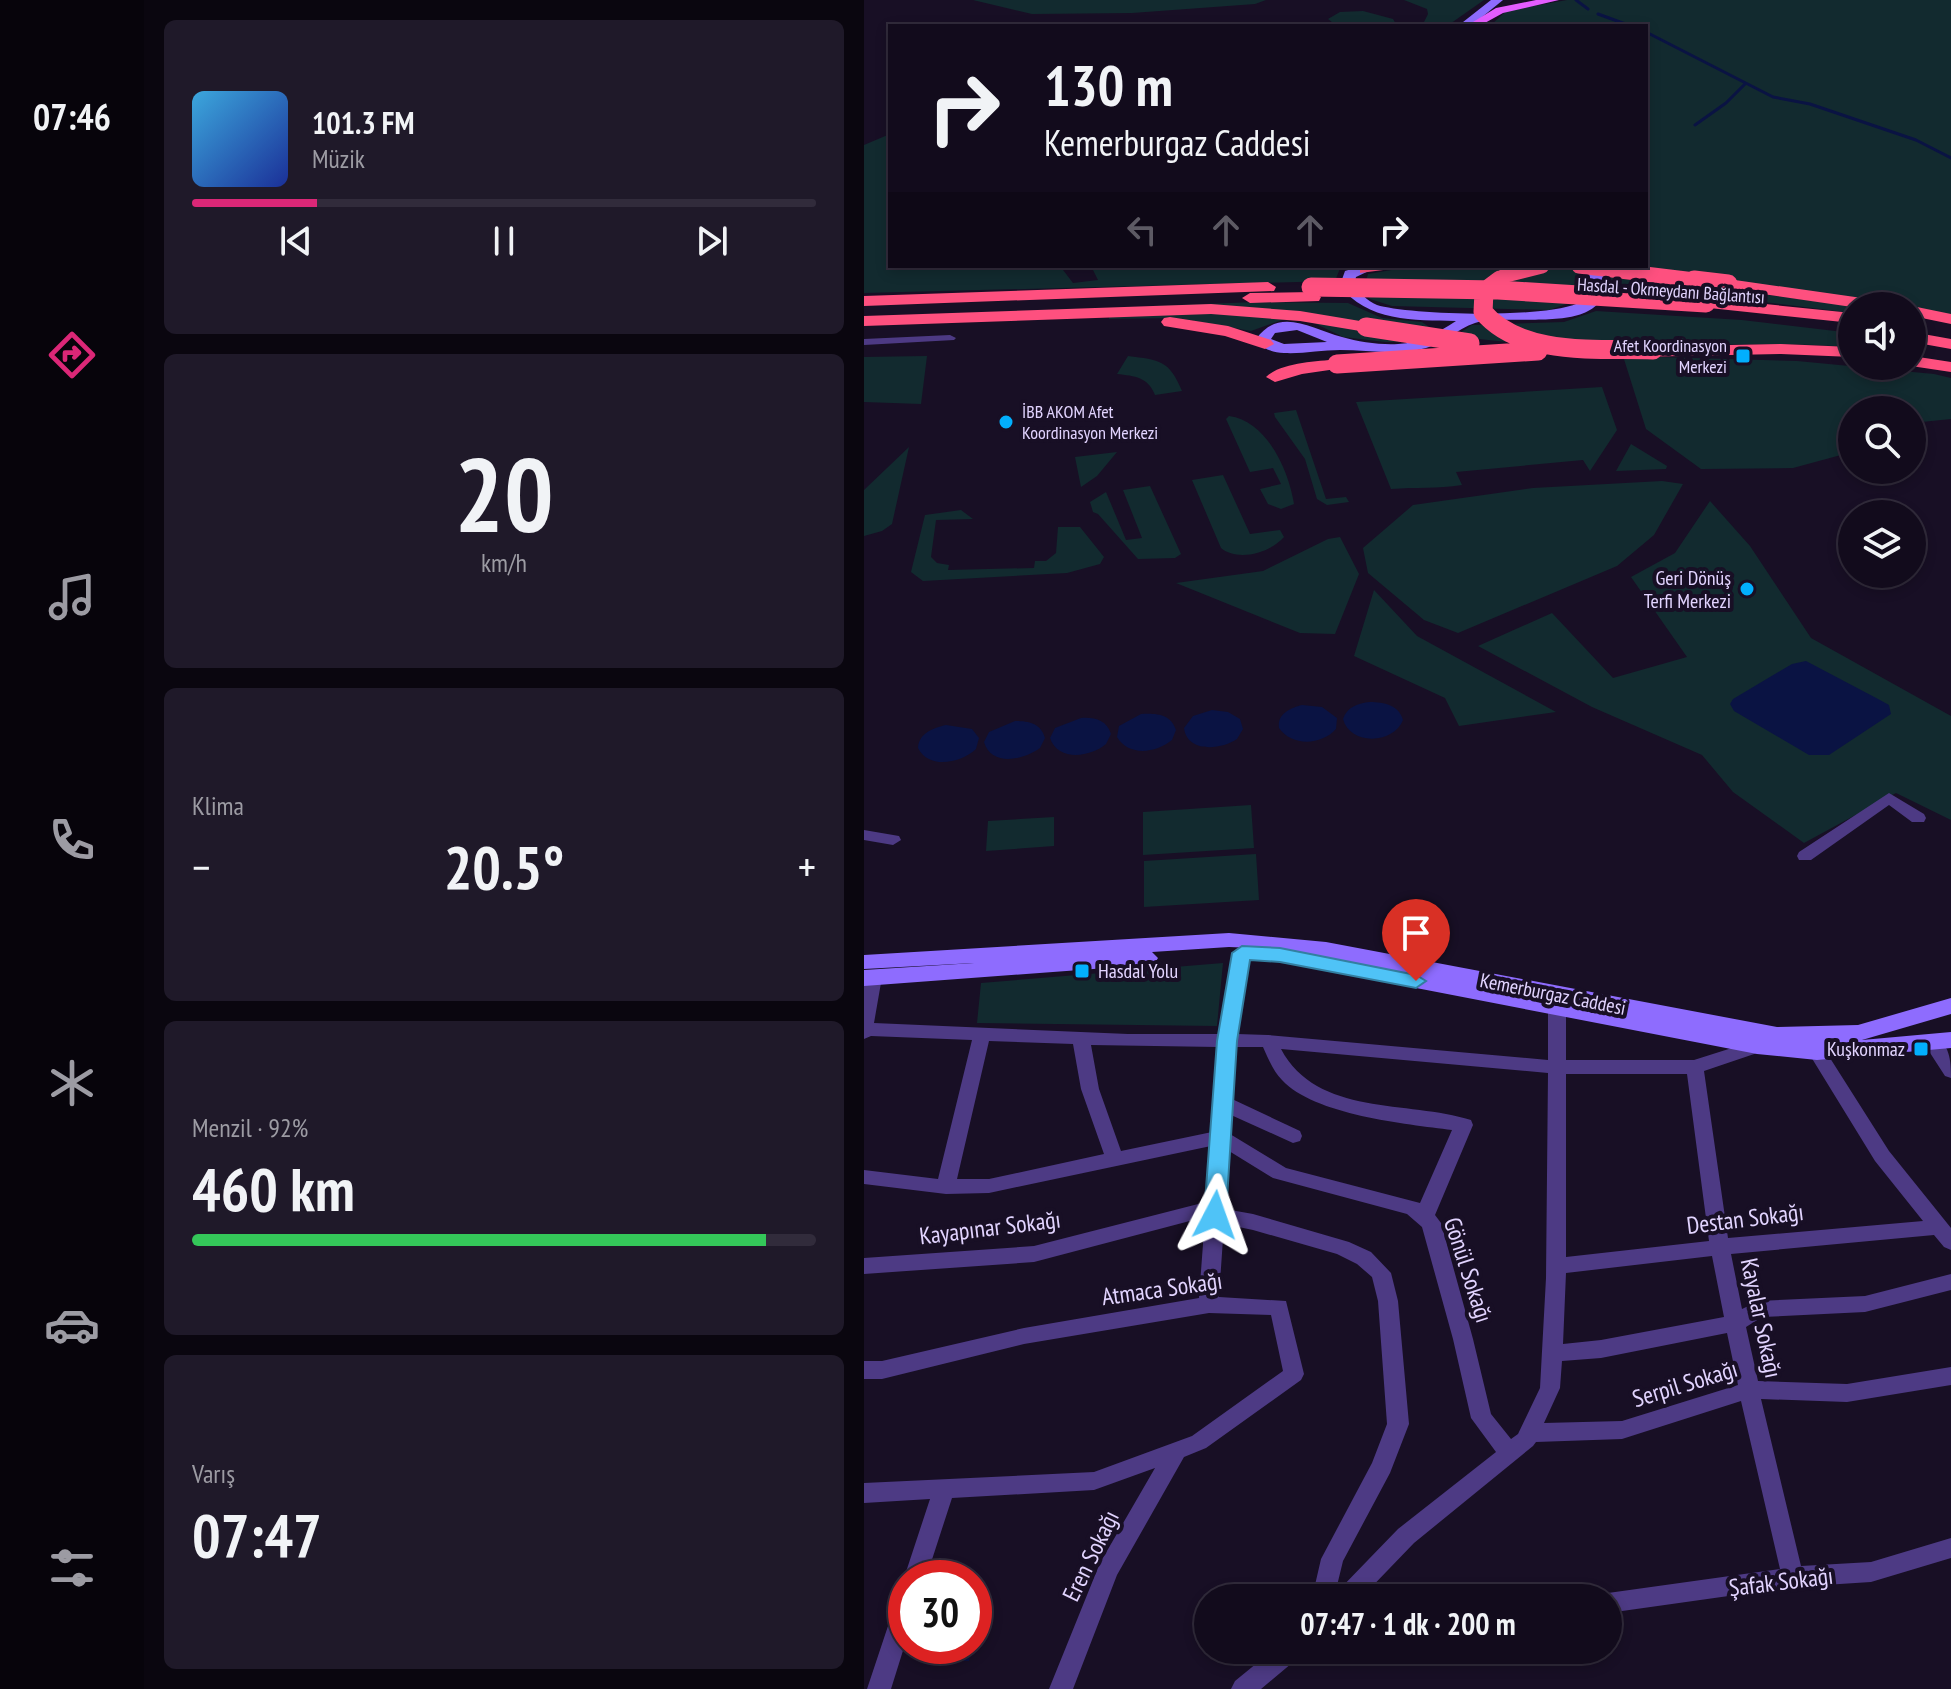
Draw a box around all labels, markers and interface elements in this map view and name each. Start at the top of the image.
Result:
text: 130 m [1044,49,1173,121]
icon: right [912,56,1016,160]
text: 07:46 [33,93,111,140]
text: 101.3 FM [312,103,414,142]
text: Kemerburgaz Caddesi [1044,119,1311,166]
text: Müzik [312,142,365,175]
icon: left [1120,208,1164,252]
icon: ahead [1204,208,1248,252]
icon: ahead [1288,208,1332,252]
icon: right [1372,208,1416,252]
icon: previous [274,219,318,263]
icon: pause [482,219,526,263]
icon: next [690,219,734,263]
street label: Hasdal - Okmeydanı Bağlantısı [1576,272,1766,309]
map controls [1838,292,1926,588]
button: sound [1838,292,1926,380]
icon: directions [44,327,100,383]
place label: Afet Koordinasyon Merkezi [1614,334,1727,378]
marker: Afet Koordinasyon Merkezi [1734,347,1752,365]
button: search [1838,396,1926,484]
place label: İBB AKOM Afet Koordinasyon Merkezi [1022,400,1158,444]
marker: İBB AKOM Afet Koordinasyon Merkezi [997,413,1015,431]
text: 20 [454,426,554,561]
button: layers [1838,500,1926,588]
text: km/h [481,546,527,579]
place label: Geri Dönüş Terfi Merkezi [1644,565,1731,614]
icon: music [44,569,100,625]
marker: Geri Dönüş Terfi Merkezi [1738,580,1756,598]
text: Klima [192,789,244,822]
icon: phone [44,812,100,868]
text: 20.5° [444,828,564,906]
text: − [192,838,210,895]
text: + [798,838,816,895]
pin [1382,899,1450,981]
icon: arrive [1394,911,1438,955]
place label: Hasdal Yolu [1098,958,1178,984]
marker: Hasdal Yolu [1073,962,1091,980]
street label: Kemerburgaz Caddesi [1478,967,1628,1021]
place label: Kuşkonmaz [1827,1036,1905,1062]
marker: Kuşkonmaz [1912,1040,1930,1058]
icon: climate [44,1055,100,1111]
text: Menzil · 92% [192,1111,308,1144]
text: 460 km [192,1150,355,1228]
position arrow [1173,1173,1257,1257]
street label: Destan Sokağı [1685,1196,1805,1241]
street label: Kayapınar Sokağı [918,1203,1062,1252]
street label: Gönül Sokağı [1437,1213,1500,1326]
street label: Kayalar Sokağı [1734,1255,1789,1381]
street label: Atmaca Sokağı [1100,1265,1224,1312]
icon: car [44,1297,100,1353]
street label: Serpil Sokağı [1629,1353,1741,1414]
text: Varış [192,1457,235,1490]
text: 07:47 [192,1496,322,1574]
street label: Eren Sokağı [1055,1505,1126,1606]
icon: filters [44,1540,100,1596]
speed limit sign: 30 [888,1560,992,1664]
street label: Şafak Sokağı [1727,1560,1835,1603]
text: 07:47 · 1 dk · 200 m [1300,1604,1516,1643]

